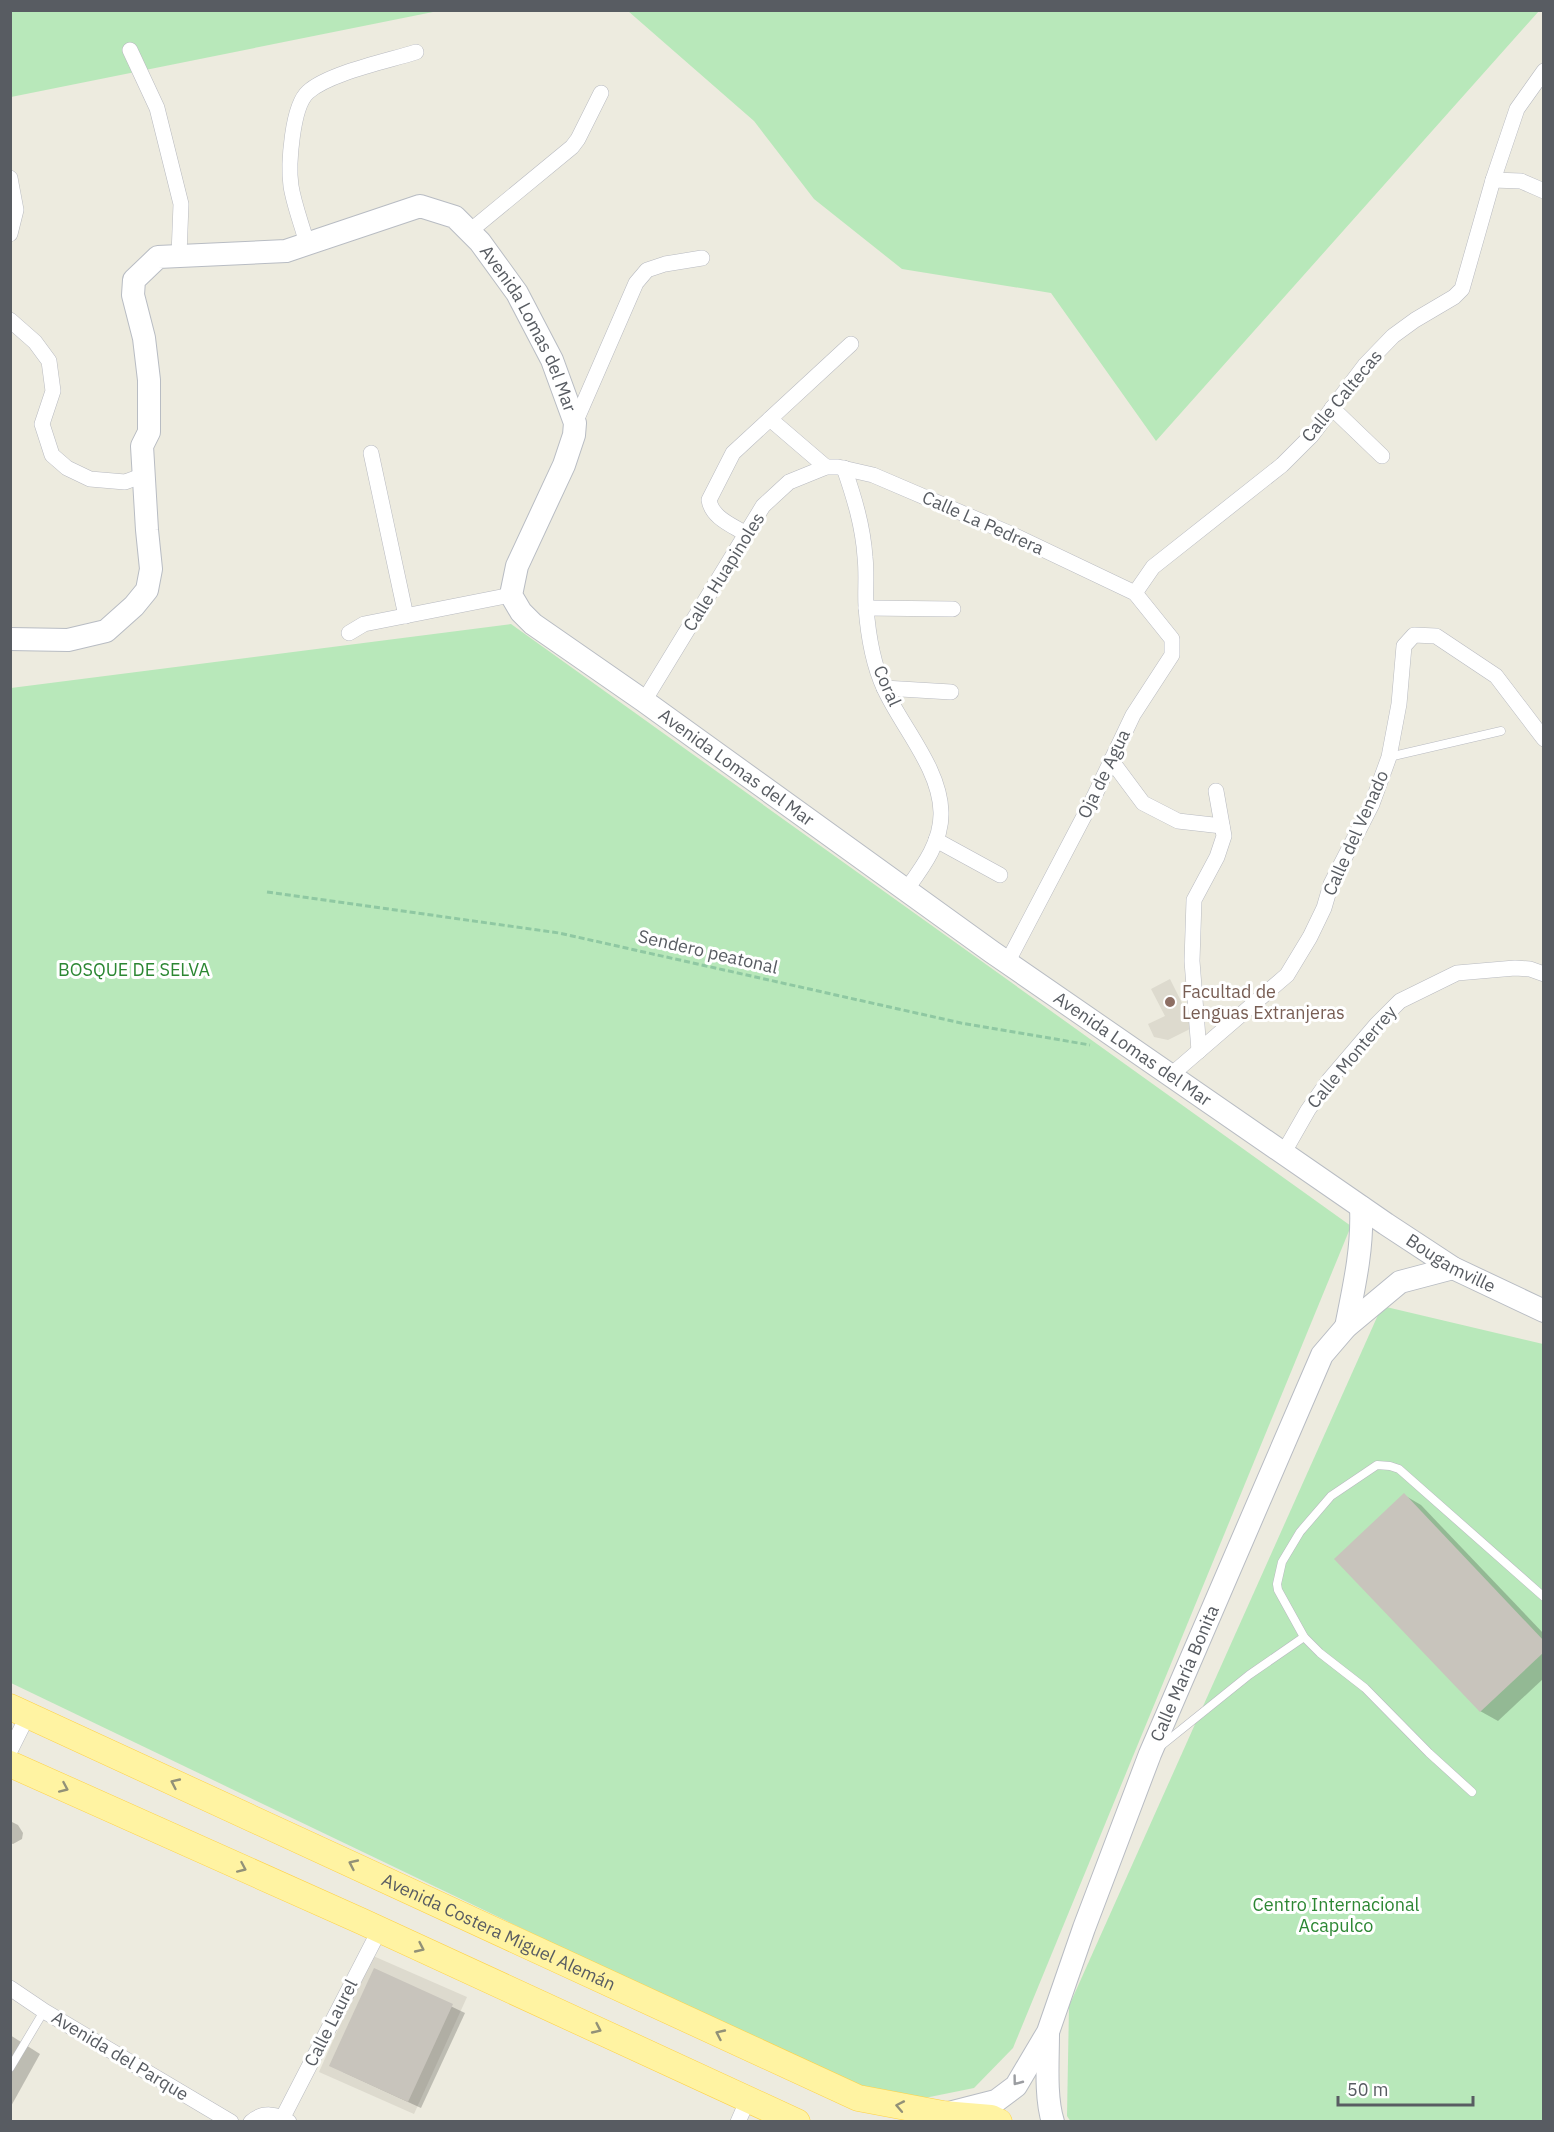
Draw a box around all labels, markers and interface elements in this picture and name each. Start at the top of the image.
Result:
street label: Avenida Lomas del Mar [475,240,582,415]
street label: Calle Caltecas [1296,345,1387,447]
street label: Calle La Pedrera [919,485,1048,560]
street label: Calle Huapinoles [678,508,769,635]
street label: Coral [868,662,907,710]
street label: Avenida Lomas del Mar [654,703,819,831]
street label: Oja de Agua [1072,725,1135,822]
street label: Calle del Venado [1318,767,1393,899]
street label: Sendero peatonal [636,924,780,979]
park label: BOSQUE DE SELVA [58,958,210,981]
place label: Facultad de Lenguas Extranjeras [1182,980,1345,1024]
street label: Avenida Lomas del Mar [1049,986,1216,1111]
marker: Facultad de Lenguas Extranjeras [1163,995,1177,1009]
street label: Calle Monterrey [1302,1000,1401,1113]
street label: Bougamville [1402,1228,1499,1297]
street label: Calle María Bonita [1145,1601,1224,1745]
one-way arrow [171,1778,182,1790]
one-way arrow [58,1781,69,1793]
one-way arrow [236,1860,247,1872]
one-way arrow [348,1860,359,1872]
street label: Avenida Costera Miguel Alemán [378,1868,619,1996]
park label: Centro Internacional Acapulco [1253,1893,1420,1937]
one-way arrow [413,1940,424,1952]
street label: Calle Laurel [299,1975,362,2070]
street label: Avenida del Parque [48,2006,193,2106]
one-way arrow [590,2022,601,2034]
one-way arrow [716,2030,727,2042]
scale bar [1338,2069,1473,2107]
one-way arrow [1013,2075,1024,2086]
text: 50 m [1347,2078,1389,2101]
one-way arrow [896,2100,906,2113]

